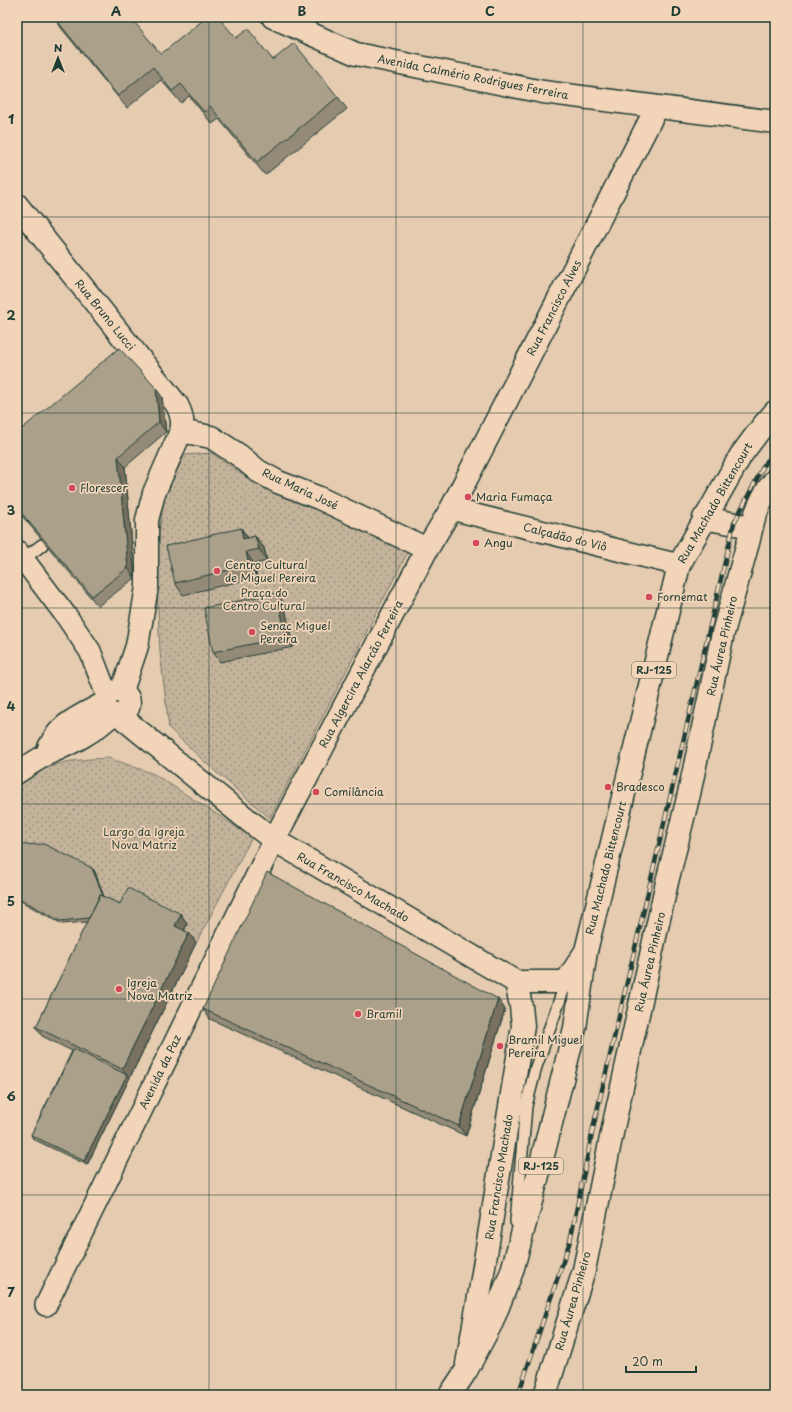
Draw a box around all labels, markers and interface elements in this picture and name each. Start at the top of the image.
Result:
text: A [111,1,121,20]
text: B [298,1,307,20]
text: C [485,1,495,20]
text: D [671,1,681,20]
north arrow [38,38,78,78]
text: N [54,39,63,56]
street label: Avenida Calmério Rodrigues Ferreira [376,50,570,103]
text: 1 [8,109,14,128]
street label: Rua Francisco Alves [522,257,585,359]
street label: Rua Bruno Lucci [71,275,140,354]
text: 2 [6,305,16,324]
street label: Rua Machado Bittencourt [673,439,756,566]
street label: Rua Maria José [259,464,341,514]
place label: Florescer [80,479,128,496]
marker: Florescer [67,483,77,493]
place label: Maria Fumaça [476,488,553,505]
marker: Maria Fumaça [463,492,473,502]
text: 3 [7,500,16,519]
street label: Calçadão do Viô [522,518,609,555]
place label: Angu [484,534,513,551]
marker: Angu [471,538,481,548]
place label: Centro Cultural de Miguel Pereira [225,556,316,586]
marker: Centro Cultural de Miguel Pereira [212,566,222,576]
park label: Praça do Centro Cultural [223,584,305,614]
place label: Fornemat [657,588,708,605]
marker: Fornemat [644,592,654,602]
street label: Rua Áurea Pinheiro [702,594,741,698]
street label: Rua Algercira Alarcão Ferreira [314,597,407,751]
place label: Senac Miguel Pereira [260,617,331,647]
marker: Senac Miguel Pereira [247,627,257,637]
road number: RJ-125 [632,662,676,678]
text: 4 [7,696,16,715]
place label: Bradesco [616,778,665,795]
marker: Bradesco [603,782,613,792]
place label: Comilância [324,783,384,800]
marker: Comilância [311,787,321,797]
street label: Rua Machado Bittencourt [581,799,630,936]
park label: Largo da Igreja Nova Matriz [103,823,185,853]
street label: Rua Francisco Machado [294,847,412,926]
text: 5 [7,891,15,910]
street label: Rua Áurea Pinheiro [630,910,669,1014]
place label: Igreja Nova Matriz [127,974,192,1004]
marker: Igreja Nova Matriz [114,984,124,994]
place label: Bramil [366,1005,402,1022]
marker: Bramil [353,1009,363,1019]
place label: Bramil Miguel Pereira [508,1031,582,1061]
street label: Avenida da Paz [134,1032,185,1112]
marker: Bramil Miguel Pereira [495,1041,505,1051]
text: 6 [6,1086,16,1105]
street label: Rua Francisco Machado [480,1113,517,1241]
road number: RJ-125 [519,1158,563,1174]
street label: Rua Áurea Pinheiro [550,1249,595,1352]
text: 7 [7,1282,15,1301]
scale bar [626,1348,696,1374]
text: 20 m [632,1352,663,1370]

